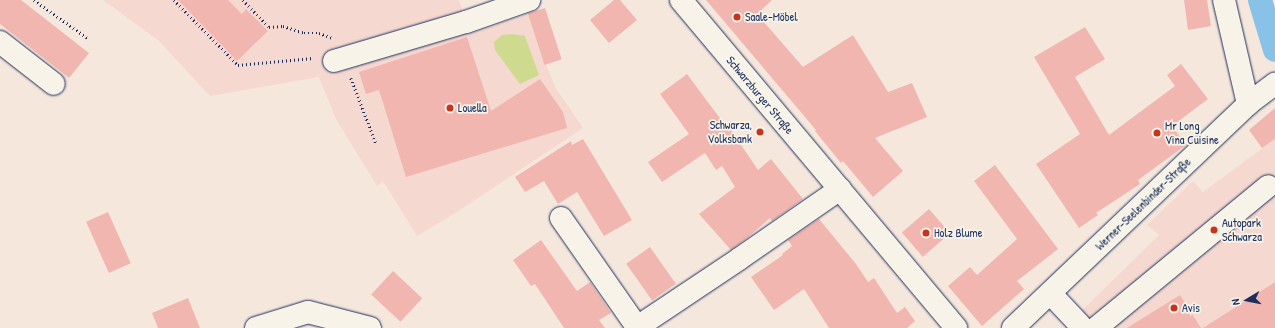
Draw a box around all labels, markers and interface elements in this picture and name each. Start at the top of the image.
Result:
place label: Saale-Möbel [745,10,798,24]
marker: Saale-Möbel [732,12,742,22]
street label: Schwarzburger Straße [723,53,797,137]
place label: Louella [458,101,487,115]
marker: Louella [445,103,455,113]
place label: Schwarza, Volksbank [708,118,752,146]
place label: Mr Long Vina Cuisine [1165,119,1219,147]
marker: Schwarza, Volksbank [755,127,765,137]
marker: Mr Long Vina Cuisine [1152,128,1162,138]
street label: Werner-Seelenbinder-Straße [1092,155,1194,253]
place label: Autopark Schwarza [1222,216,1262,244]
marker: Autopark Schwarza [1209,225,1219,235]
place label: Holz Blume [934,226,983,240]
marker: Holz Blume [921,228,931,238]
north arrow [1227,280,1267,320]
text: N [1228,298,1243,306]
place label: Avis [1182,301,1200,315]
marker: Avis [1169,303,1179,313]

